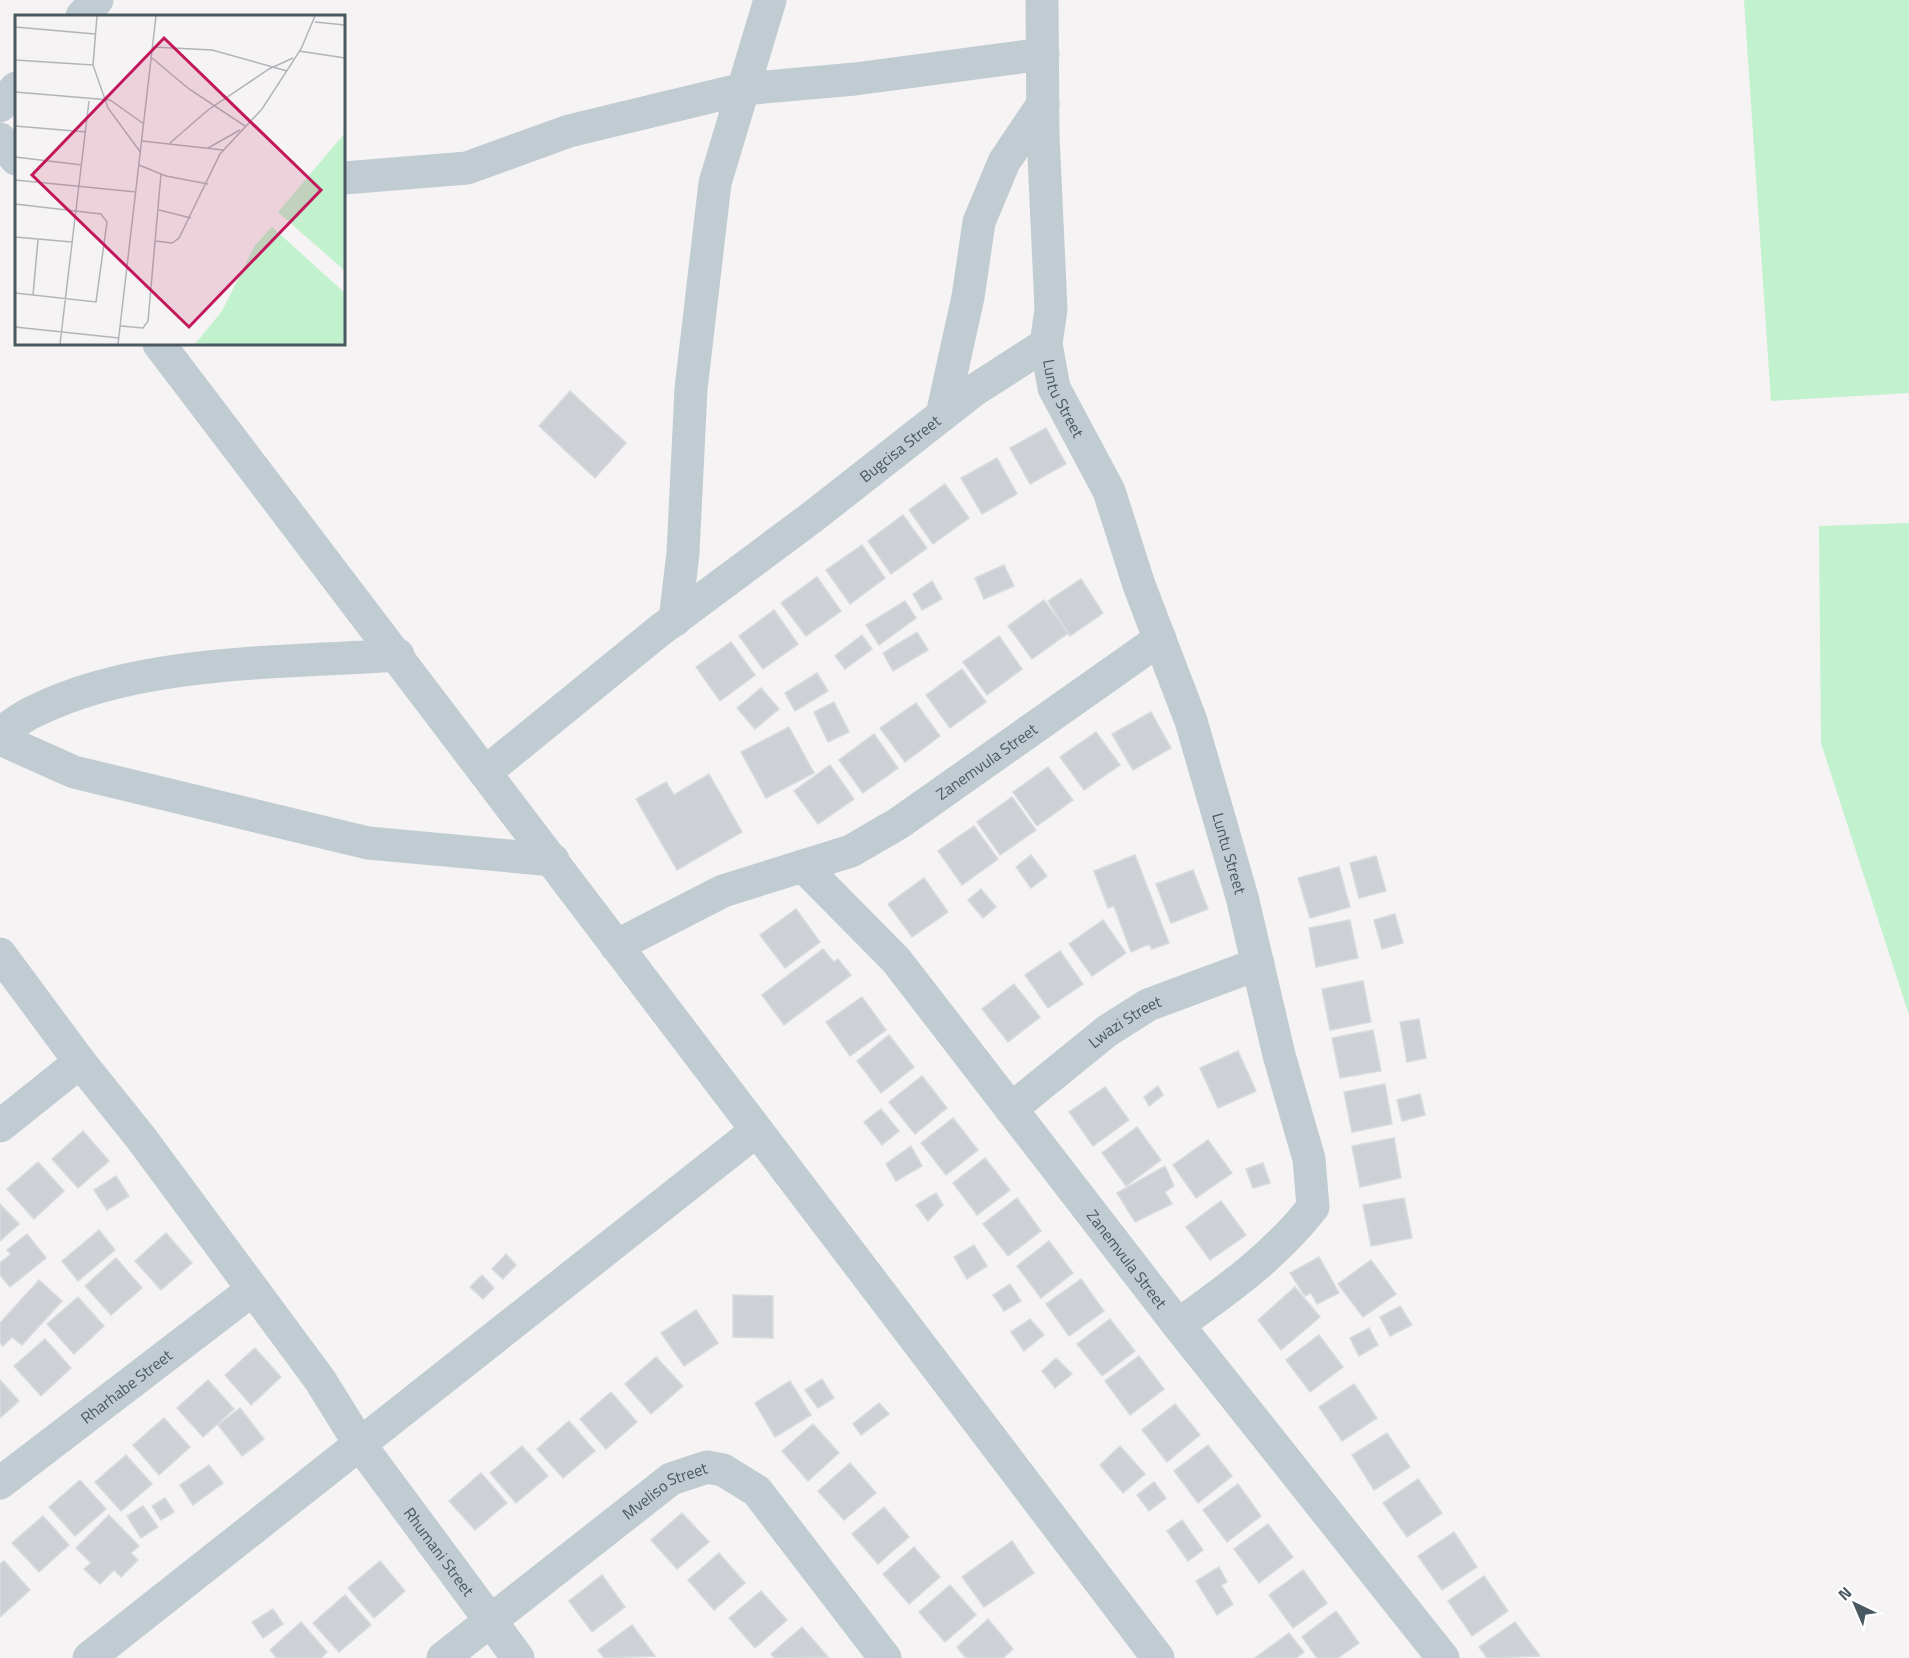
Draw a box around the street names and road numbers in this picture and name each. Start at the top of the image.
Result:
street label: Luntu Street [1037,357,1090,442]
street label: Bugcisa Street [854,409,946,488]
street label: Zanemvula Street [931,717,1042,806]
street label: Luntu Street [1206,810,1253,897]
street label: Lwazi Street [1083,989,1165,1054]
street label: Zanemvula Street [1081,1204,1173,1314]
street label: Rharhabe Street [75,1343,177,1429]
street label: Mveliso Street [617,1456,711,1525]
street label: Rhumani Street [398,1502,480,1601]

